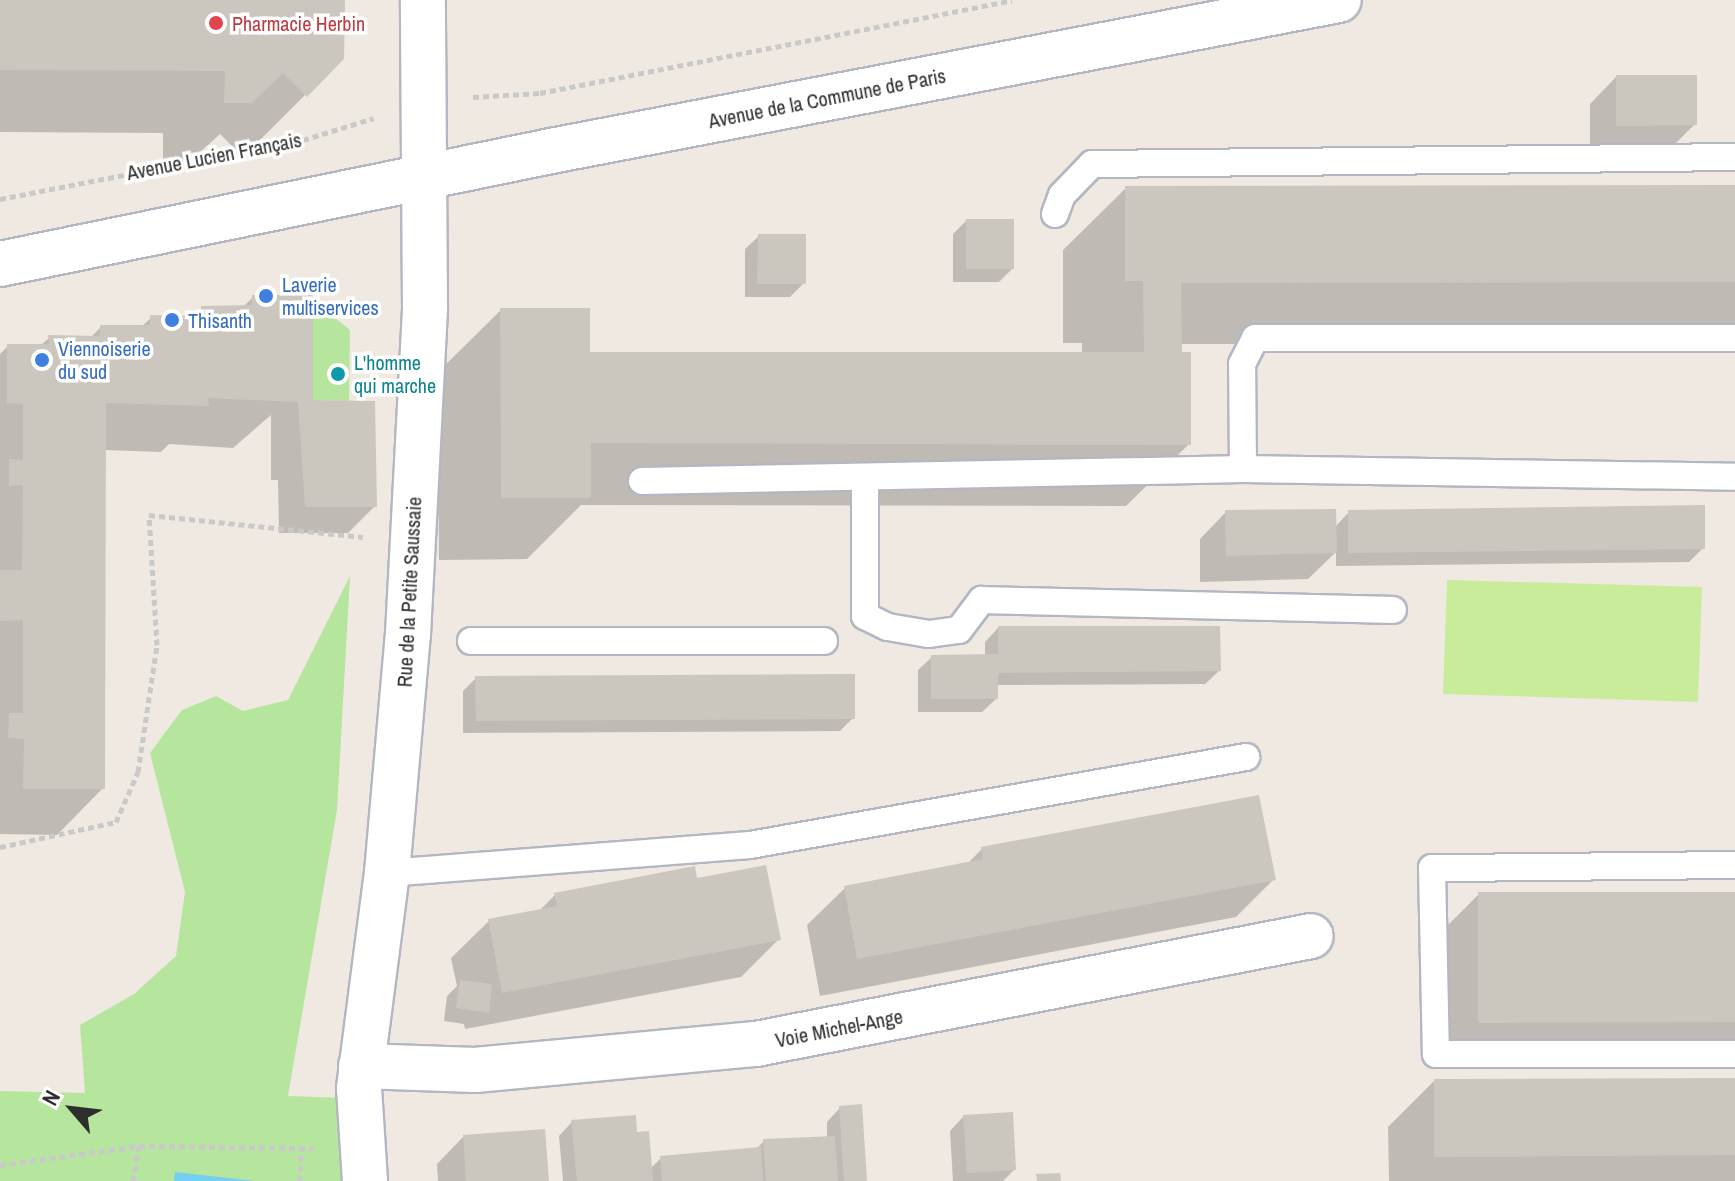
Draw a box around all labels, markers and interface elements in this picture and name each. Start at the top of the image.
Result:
place label: Pharmacie Herbin [232,11,365,35]
marker: Pharmacie Herbin [207,14,225,32]
street label: Avenue de la Commune de Paris [706,63,948,133]
street label: Avenue Lucien Français [125,127,303,185]
place label: Laverie multiservices [282,272,379,319]
marker: Laverie multiservices [257,287,275,305]
place label: Thisanth [188,308,252,332]
marker: Thisanth [163,311,181,329]
place label: Viennoiserie du sud [58,336,151,383]
place label: L'homme qui marche [354,350,436,397]
marker: Viennoiserie du sud [33,351,51,369]
marker: L'homme qui marche [329,365,347,383]
street label: Rue de la Petite Saussaie [392,496,426,688]
street label: Voie Michel-Ange [773,1004,905,1052]
north arrow [32,1069,112,1149]
text: N [35,1085,67,1111]

